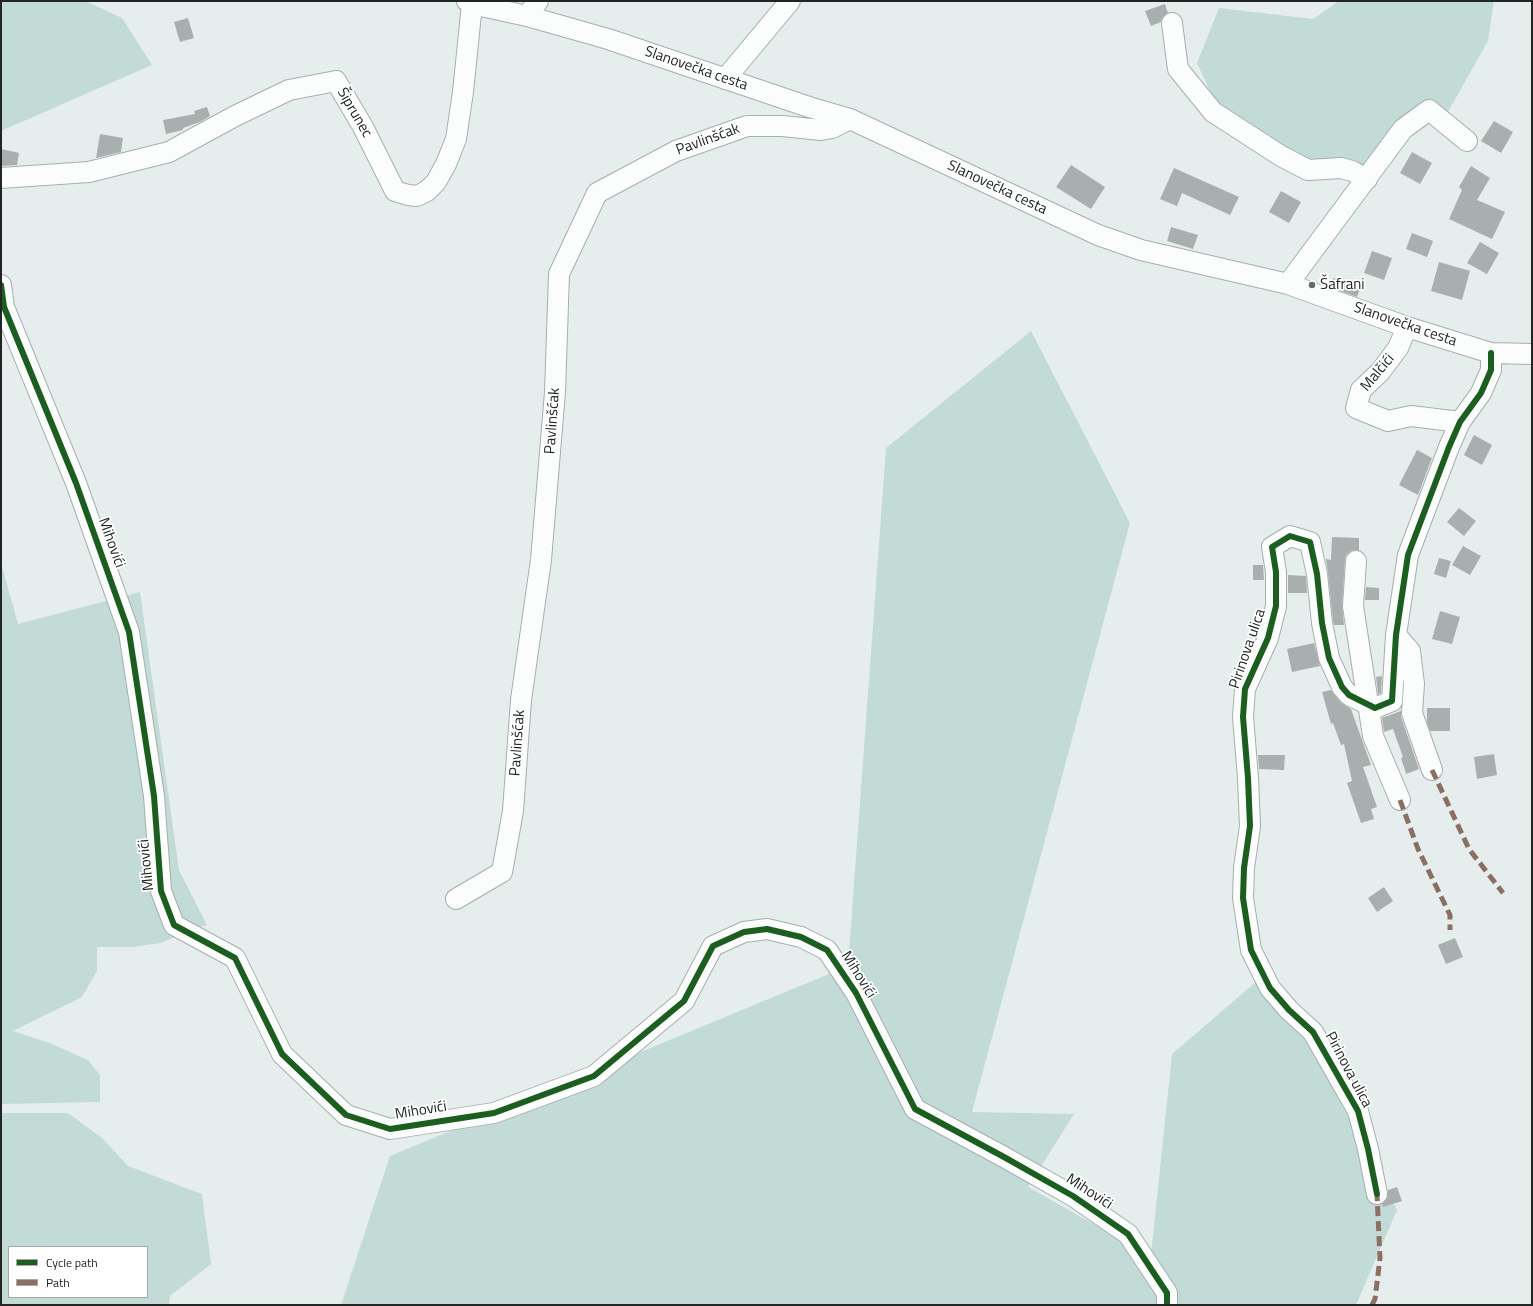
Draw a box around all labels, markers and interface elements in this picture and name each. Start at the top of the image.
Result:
street label: Slanovečka cesta [642,43,750,95]
street label: Šiprunec [333,85,375,141]
street label: Pavlinšćak [674,120,742,160]
street label: Slanovečka cesta [944,157,1050,219]
place label: Šafrani [1320,276,1365,294]
marker: Šafrani [1307,280,1317,290]
street label: Slanovečka cesta [1351,299,1459,351]
street label: Malčići [1357,351,1399,395]
street label: Pavlinšćak [542,387,564,455]
street label: Mihovići [94,515,128,571]
street label: Pirinova ulica [1226,607,1270,691]
street label: Pavlinšćak [507,709,529,777]
street label: Mihovići [135,838,159,892]
street label: Mihovići [837,948,879,1002]
street label: Pirinova ulica [1321,1029,1375,1111]
street label: Mihovići [394,1098,448,1124]
street label: Mihovići [1062,1170,1116,1214]
legend [8,1246,148,1298]
text: Cycle path [46,1253,98,1272]
text: Path [46,1273,70,1292]

